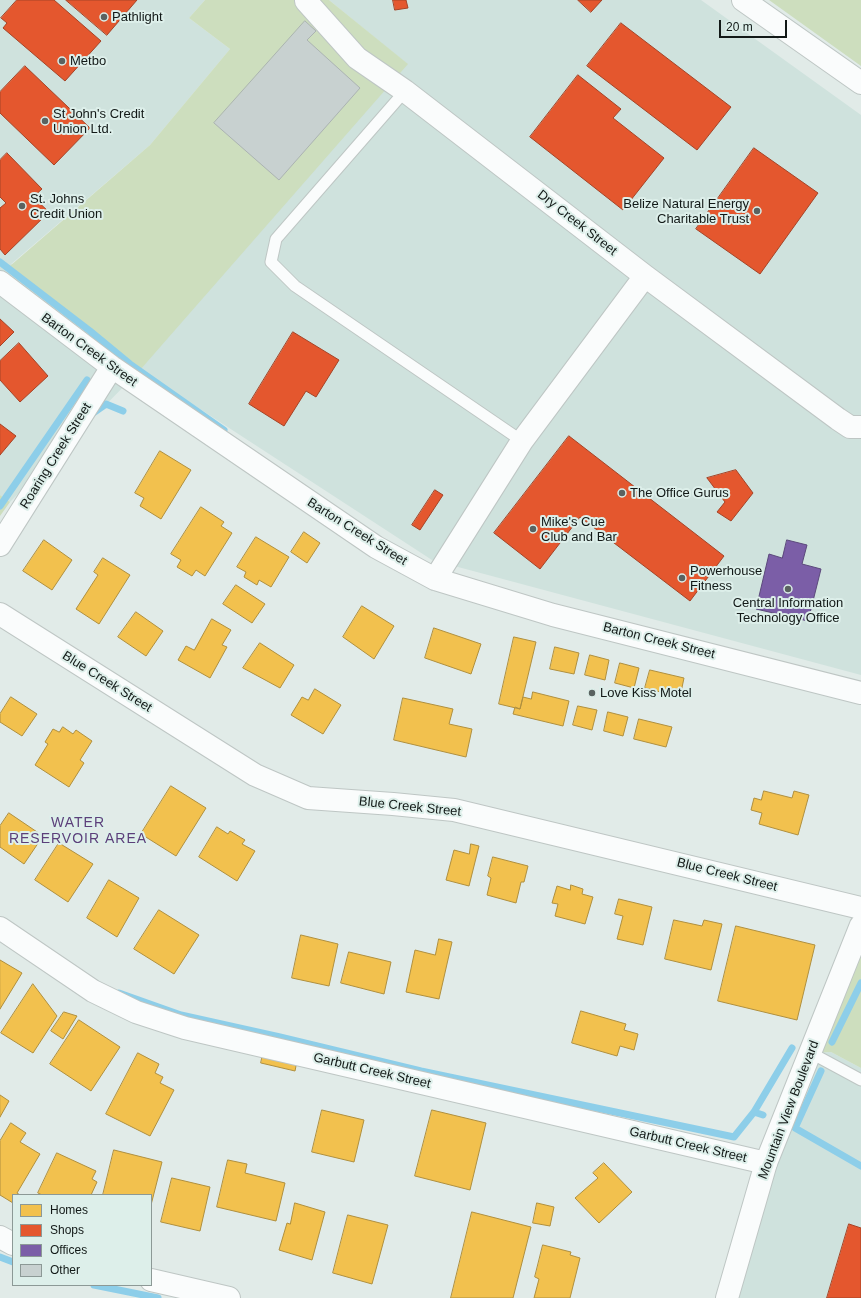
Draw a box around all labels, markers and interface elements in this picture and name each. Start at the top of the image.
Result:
place label: Pathlight [112,9,163,25]
marker: Pathlight [99,12,109,22]
scale bar [721,12,789,38]
text: 20 m [726,20,753,34]
place label: Metbo [70,53,106,69]
marker: Metbo [57,56,67,66]
place label: St John's Credit Union Ltd. [53,106,144,137]
marker: St John's Credit Union Ltd. [40,116,50,126]
street label: Dry Creek Street [534,187,620,259]
place label: St. Johns Credit Union [30,191,102,222]
place label: Belize Natural Energy Charitable Trust [623,196,749,227]
marker: St. Johns Credit Union [17,201,27,211]
marker: Belize Natural Energy Charitable Trust [752,206,762,216]
street label: Barton Creek Street [38,310,140,390]
street label: Roaring Creek Street [17,400,95,512]
place label: The Office Gurus [630,485,729,501]
marker: The Office Gurus [617,488,627,498]
street label: Barton Creek Street [304,495,410,569]
place label: Mike's Cue Club and Bar [541,514,617,545]
marker: Mike's Cue Club and Bar [528,524,538,534]
place label: Powerhouse Fitness [690,563,762,594]
marker: Powerhouse Fitness [677,573,687,583]
marker: Central Information Technology Office [783,584,793,594]
place label: Central Information Technology Office [733,595,843,626]
street label: Barton Creek Street [601,620,717,662]
street label: Blue Creek Street [59,648,155,716]
place label: Love Kiss Motel [600,685,692,701]
marker: Love Kiss Motel [587,688,597,698]
street label: Blue Creek Street [358,794,462,820]
district label: WATER RESERVOIR AREA [9,815,147,848]
street label: Blue Creek Street [675,855,779,895]
street label: Mountain View Boulevard [755,1039,823,1181]
street label: Garbutt Creek Street [312,1050,432,1092]
street label: Garbutt Creek Street [628,1124,748,1166]
legend [12,1194,152,1286]
text: Homes [50,1203,88,1217]
text: Shops [50,1223,84,1237]
text: Offices [50,1243,87,1257]
text: Other [50,1263,80,1277]

